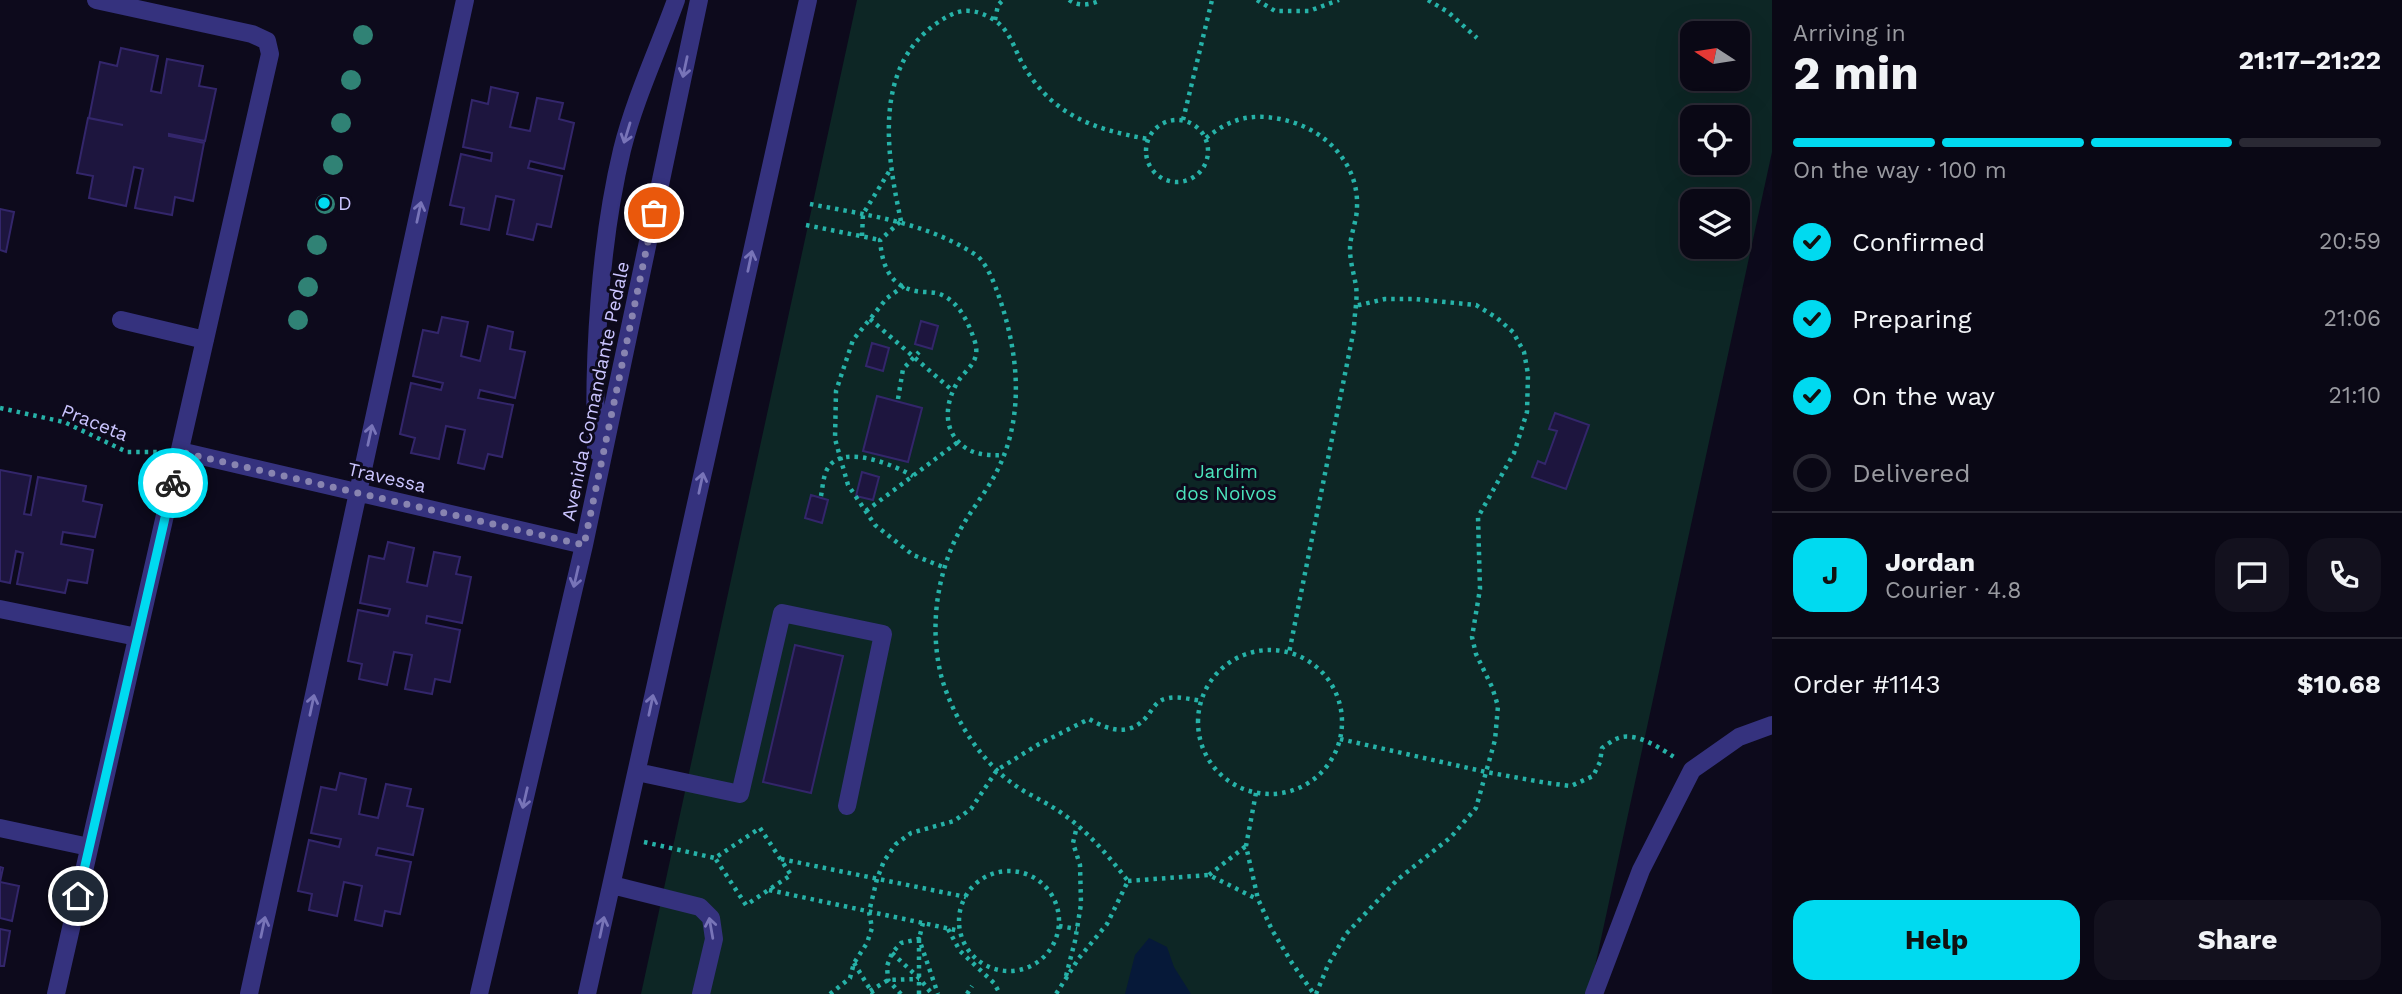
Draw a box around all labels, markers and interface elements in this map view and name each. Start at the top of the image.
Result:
text: Arriving in [1793,20,1906,47]
north arrow [1680,21,1750,91]
map controls [1680,21,1750,259]
text: 21:17–21:22 [2239,45,2381,75]
text: 2 min [1793,46,1919,100]
one-way arrow [678,55,691,78]
button: locate [1680,105,1750,175]
one-way arrow [620,122,633,144]
text: On the way · 100 m [1793,157,2007,184]
pin [624,183,684,243]
button: layers [1680,189,1750,259]
place label: D [338,192,352,215]
icon: bag [635,194,673,232]
marker: D [316,195,332,211]
one-way arrow [413,202,426,224]
icon: check [1793,223,1831,261]
text: Confirmed [1852,227,1985,257]
text: 20:59 [2319,228,2381,255]
one-way arrow [743,250,757,273]
street label: Avenida Comandante Pedale [557,259,634,523]
icon: check [1793,300,1831,338]
text: Preparing [1852,304,1972,334]
text: 21:06 [2324,305,2381,332]
icon: check [1793,377,1831,415]
text: On the way [1852,381,1995,411]
text: 21:10 [2329,382,2381,409]
street label: Praceta [58,399,132,446]
one-way arrow [364,424,378,447]
courier [138,448,208,518]
street label: Travessa [345,457,429,498]
text: Delivered [1852,458,1971,488]
park label: Jardim dos Noivos [1175,460,1277,505]
icon: bike [154,464,192,502]
one-way arrow [694,472,708,495]
button: chat [2215,538,2289,612]
button: phone [2307,538,2381,612]
text: Jordan [1885,547,1975,577]
text: J [1822,560,1838,590]
one-way arrow [569,565,582,588]
text: Courier · 4.8 [1885,577,2021,604]
text: Order #1143 [1793,669,1941,699]
text: $10.68 [2297,669,2381,699]
one-way arrow [306,694,319,717]
one-way arrow [645,694,659,717]
one-way arrow [517,786,531,809]
pin [48,866,108,926]
icon: home [59,877,97,915]
button: Help [1793,900,2080,980]
button: Share [2094,900,2381,980]
one-way arrow [257,916,271,939]
one-way arrow [596,916,610,939]
one-way arrow [704,917,717,939]

